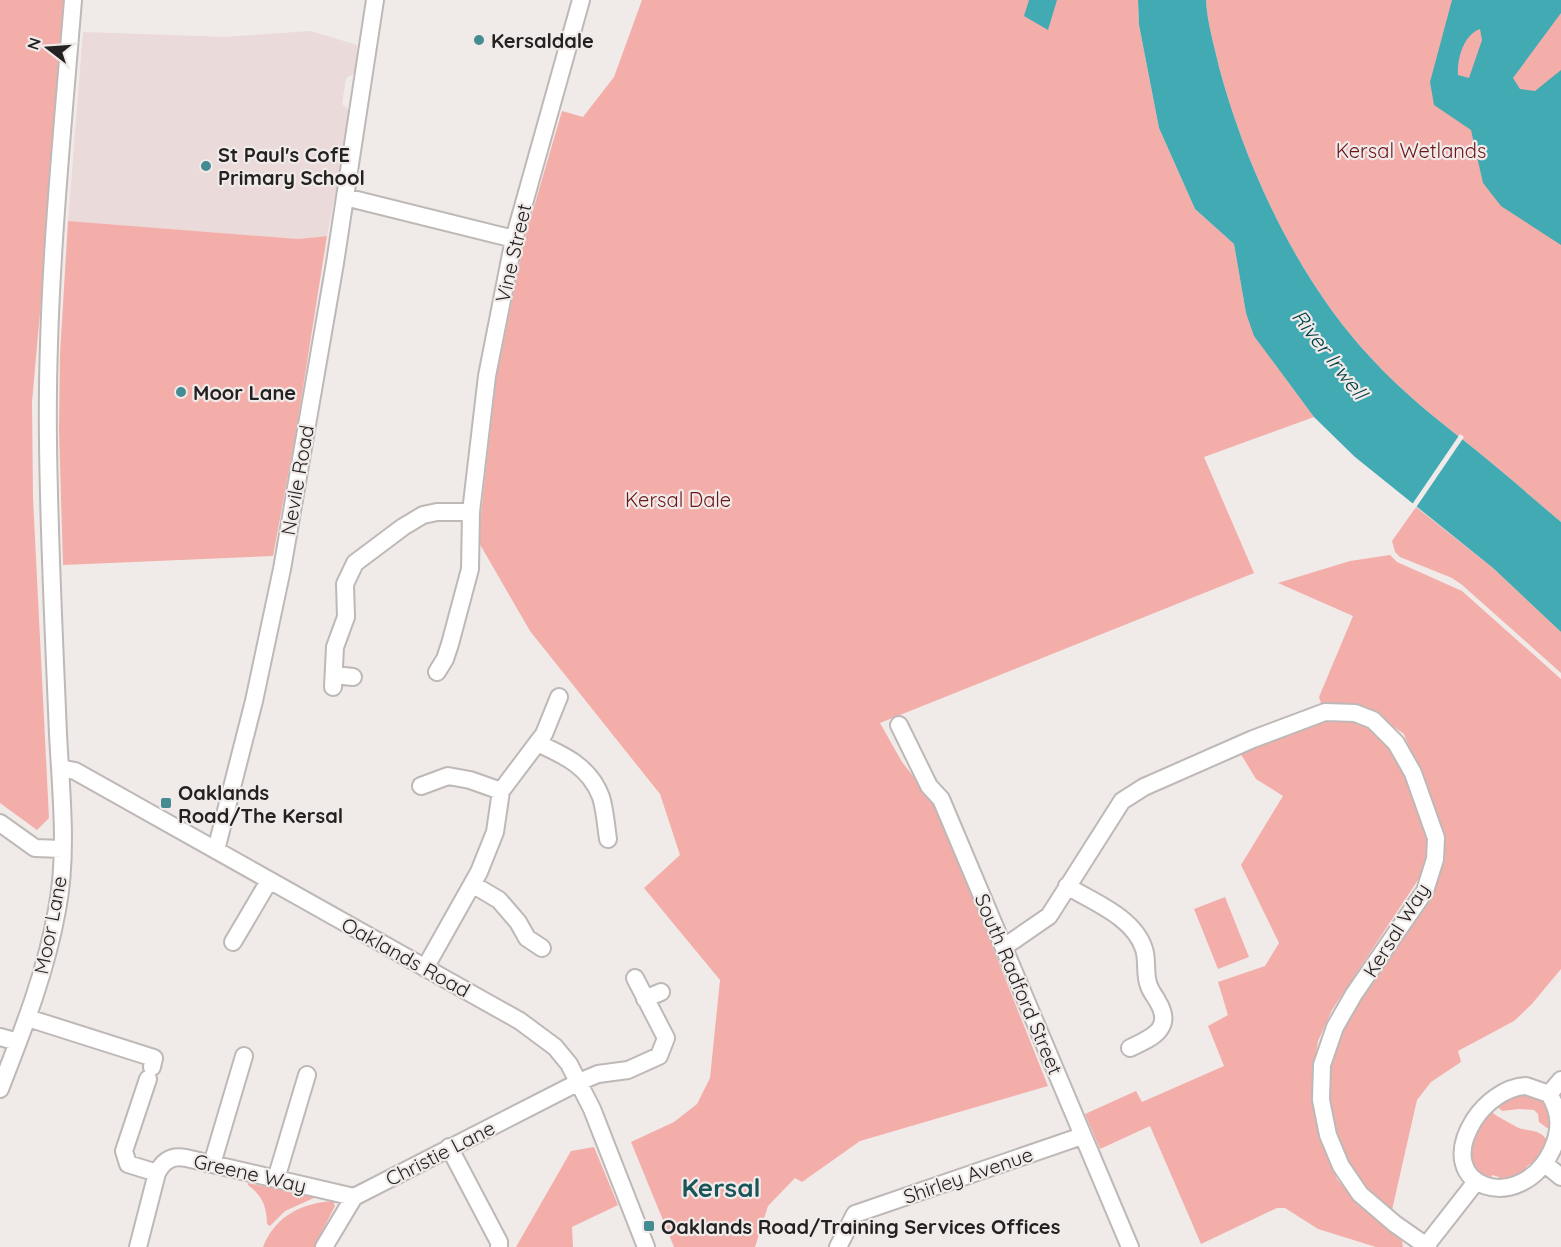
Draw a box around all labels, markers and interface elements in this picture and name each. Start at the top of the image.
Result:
north arrow [18,18,78,78]
place label: Kersaldale [491,28,594,53]
marker: Kersaldale [472,33,486,47]
text: N [22,35,45,52]
park label: Kersal Wetlands [1336,138,1486,163]
place label: St Paul's CofE Primary School [218,142,365,190]
marker: St Paul's CofE Primary School [199,159,213,173]
street label: Vine Street [490,201,537,305]
water label: River Irwell [1287,304,1375,406]
place label: Moor Lane [193,380,296,405]
marker: Moor Lane [174,385,188,399]
street label: Nevile Road [275,423,319,537]
park label: Kersal Dale [625,487,731,512]
place label: Oaklands Road/The Kersal [178,780,343,828]
marker: Oaklands Road/The Kersal [159,796,173,810]
street label: Moor Lane [28,874,72,976]
street label: Kersal Way [1357,878,1435,982]
street label: South Radford Street [970,890,1069,1078]
street label: Oaklands Road [337,911,475,1003]
street label: Christie Lane [381,1115,499,1191]
street label: Shirley Avenue [900,1141,1036,1209]
street label: Greene Way [191,1148,309,1198]
district label: Kersal [681,1171,761,1204]
place label: Oaklands Road/Training Services Offices [661,1214,1060,1239]
marker: Oaklands Road/Training Services Offices [642,1219,656,1233]

